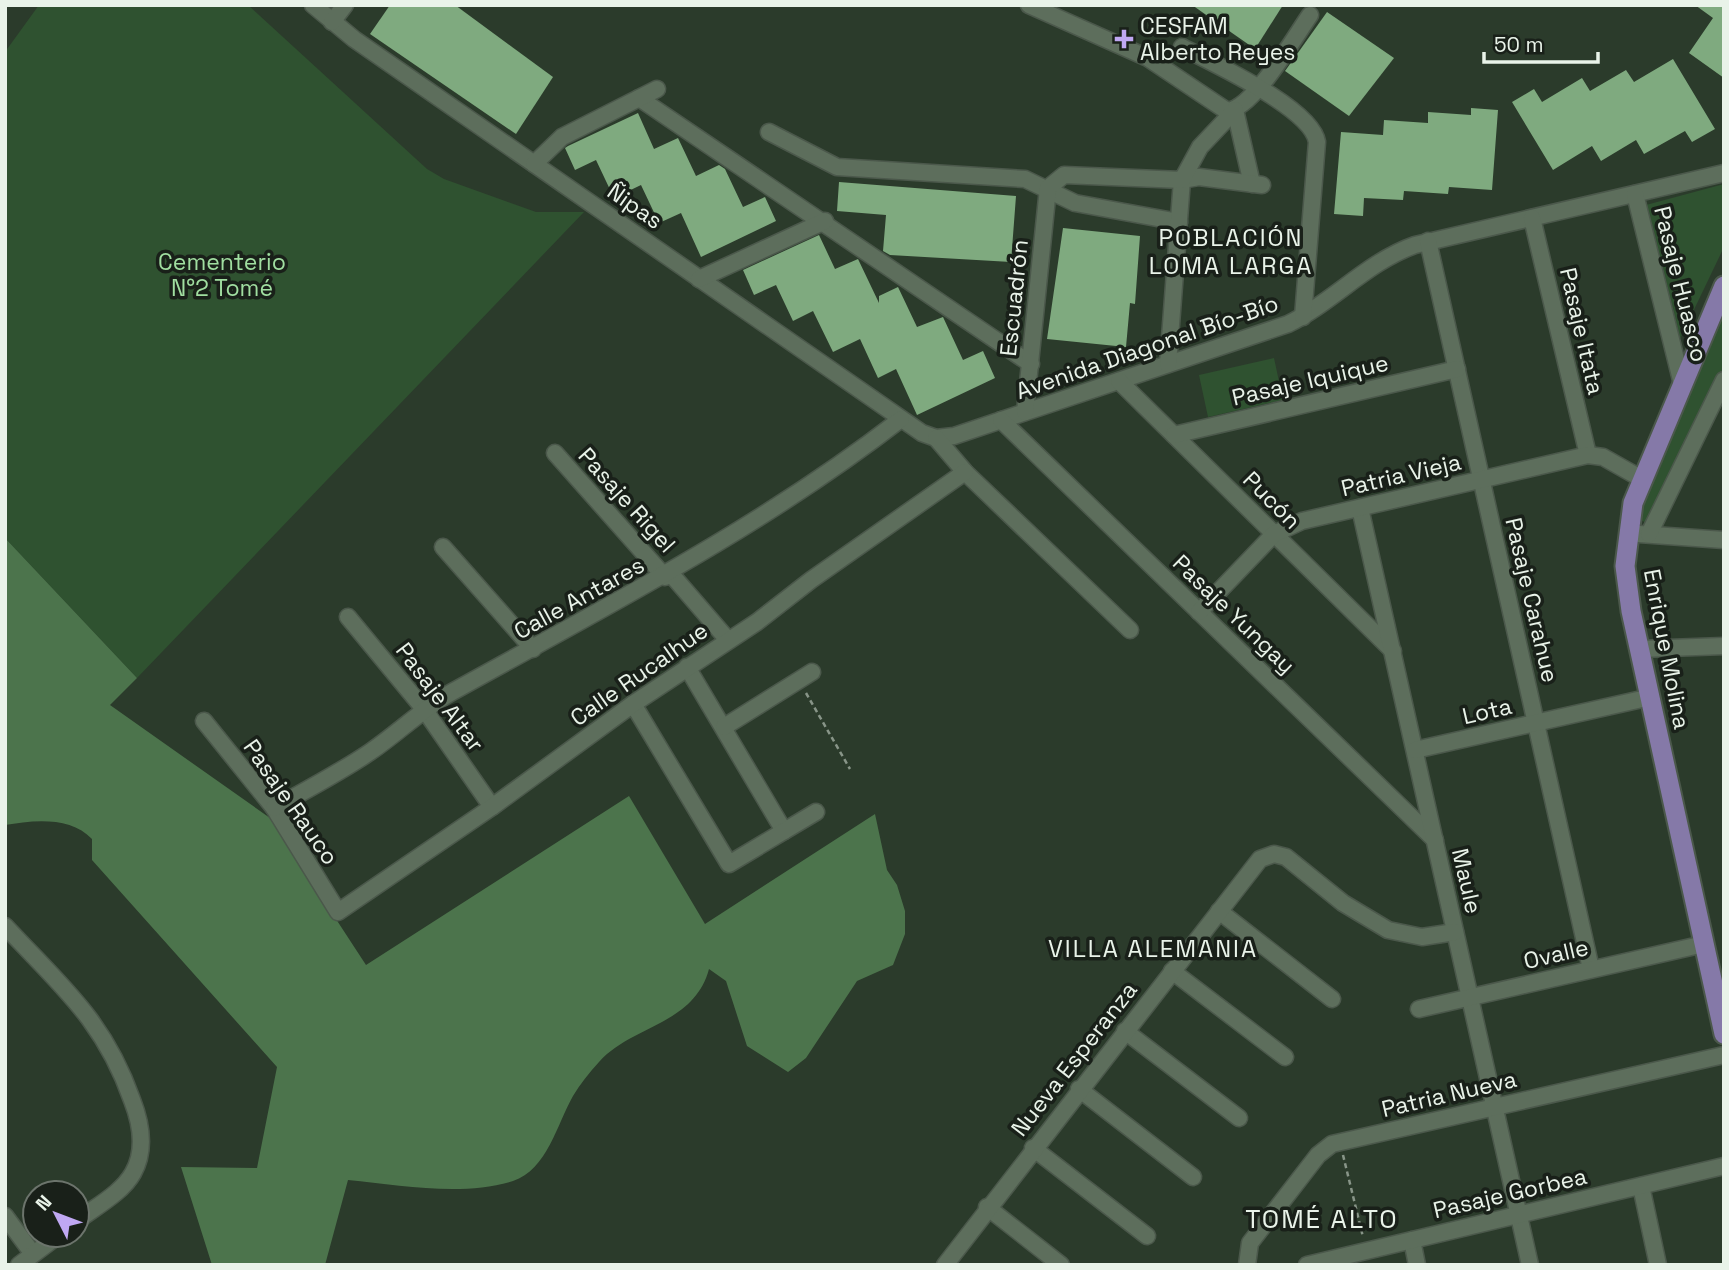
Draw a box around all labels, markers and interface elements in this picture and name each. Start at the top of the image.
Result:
place label: CESFAM Alberto Reyes [1140,11,1295,67]
scale bar [1484,21,1598,65]
marker: CESFAM Alberto Reyes [1114,29,1134,49]
text: 50 m [1494,31,1544,58]
street label: Ñipas [601,176,669,236]
street label: Pasaje Huasco [1647,203,1715,365]
district label: POBLACIÓN LOMA LARGA [1149,222,1313,281]
street label: Escuadrón [993,238,1035,358]
park label: Cementerio N°2 Tomé [158,247,286,303]
street label: Pasaje Itata [1553,265,1611,397]
street label: Avenida Diagonal Bío-Bío [1012,288,1282,406]
street label: Pasaje Iquique [1229,347,1391,413]
street label: Pasaje Rigel [572,441,682,559]
street label: Patria Vieja [1338,447,1464,503]
street label: Pucón [1237,465,1307,535]
street label: Pasaje Carahue [1498,515,1566,685]
street label: Pasaje Yungay [1166,548,1302,680]
street label: Calle Antares [509,550,649,646]
street label: Enrique Molina [1637,566,1697,732]
street label: Calle Rucalhue [564,615,714,733]
street label: Pasaje Altar [389,636,491,758]
street label: Lota [1459,691,1515,731]
street label: Pasaje Rauco [237,733,345,871]
street label: Maule [1445,845,1489,917]
street label: Ovalle [1521,932,1591,976]
district label: VILLA ALEMANIA [1048,933,1258,964]
street label: Nueva Esperanza [1004,976,1144,1142]
street label: Patria Nueva [1378,1064,1520,1124]
street label: Pasaje Gorbea [1430,1161,1590,1225]
north arrow [21,1179,91,1249]
text: N [30,1190,57,1216]
district label: TOMÉ ALTO [1245,1202,1399,1236]

